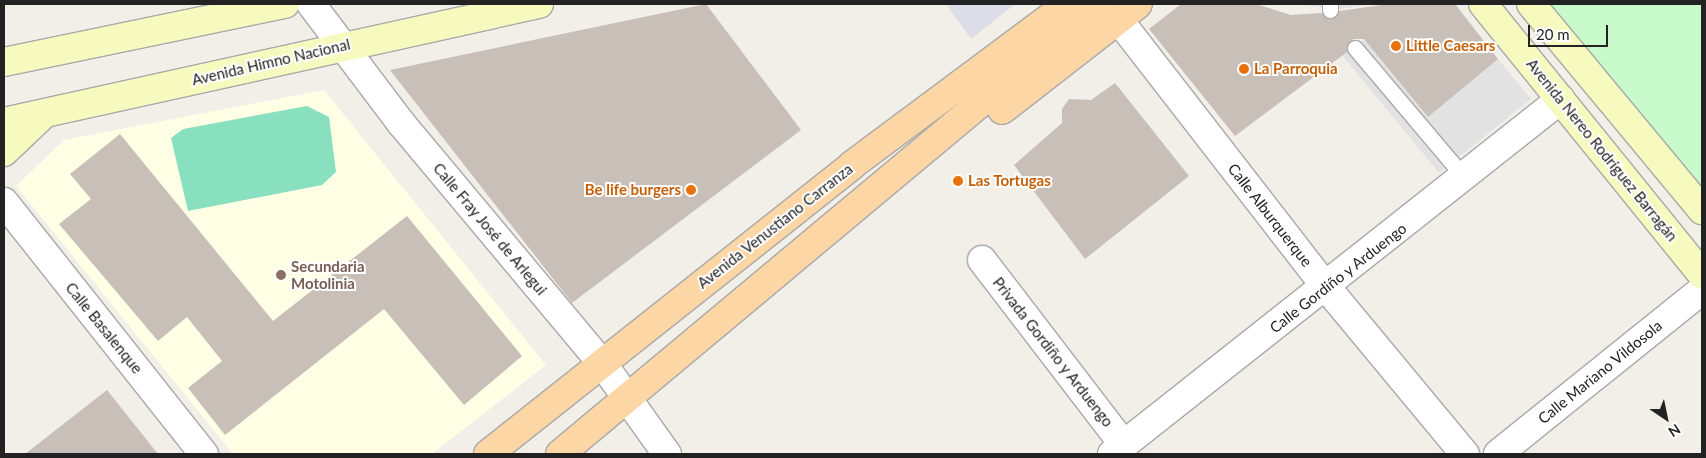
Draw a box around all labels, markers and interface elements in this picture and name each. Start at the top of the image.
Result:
scale bar [1531,15,1611,47]
text: 20 m [1536,25,1570,43]
street label: Avenida Himno Nacional [190,35,352,89]
place label: Little Caesars [1406,37,1495,55]
marker: Little Caesars [1390,40,1402,52]
street label: Avenida Nereo Rodríguez Barragán [1523,55,1681,245]
place label: La Parroquia [1254,60,1338,78]
marker: La Parroquia [1238,63,1250,75]
street label: Calle Fray José de Arlegui [429,159,551,299]
street label: Avenida Venustiano Carranza [694,160,856,292]
street label: Calle Alburquerque [1224,160,1316,270]
place label: Las Tortugas [968,172,1051,190]
marker: Las Tortugas [952,175,964,187]
place label: Be life burgers [585,181,681,199]
marker: Be life burgers [685,184,697,196]
street label: Calle Gordiño y Arduengo [1266,219,1410,337]
place label: Secundaria Motolinia [291,257,365,292]
marker: Secundaria Motolinia [275,269,287,281]
street label: Privada Gordiño y Arduengo [989,273,1117,431]
street label: Calle Basalenque [62,279,146,377]
street label: Calle Mariano Vildosola [1534,316,1666,428]
north arrow [1641,393,1691,443]
text: N [1665,421,1684,441]

